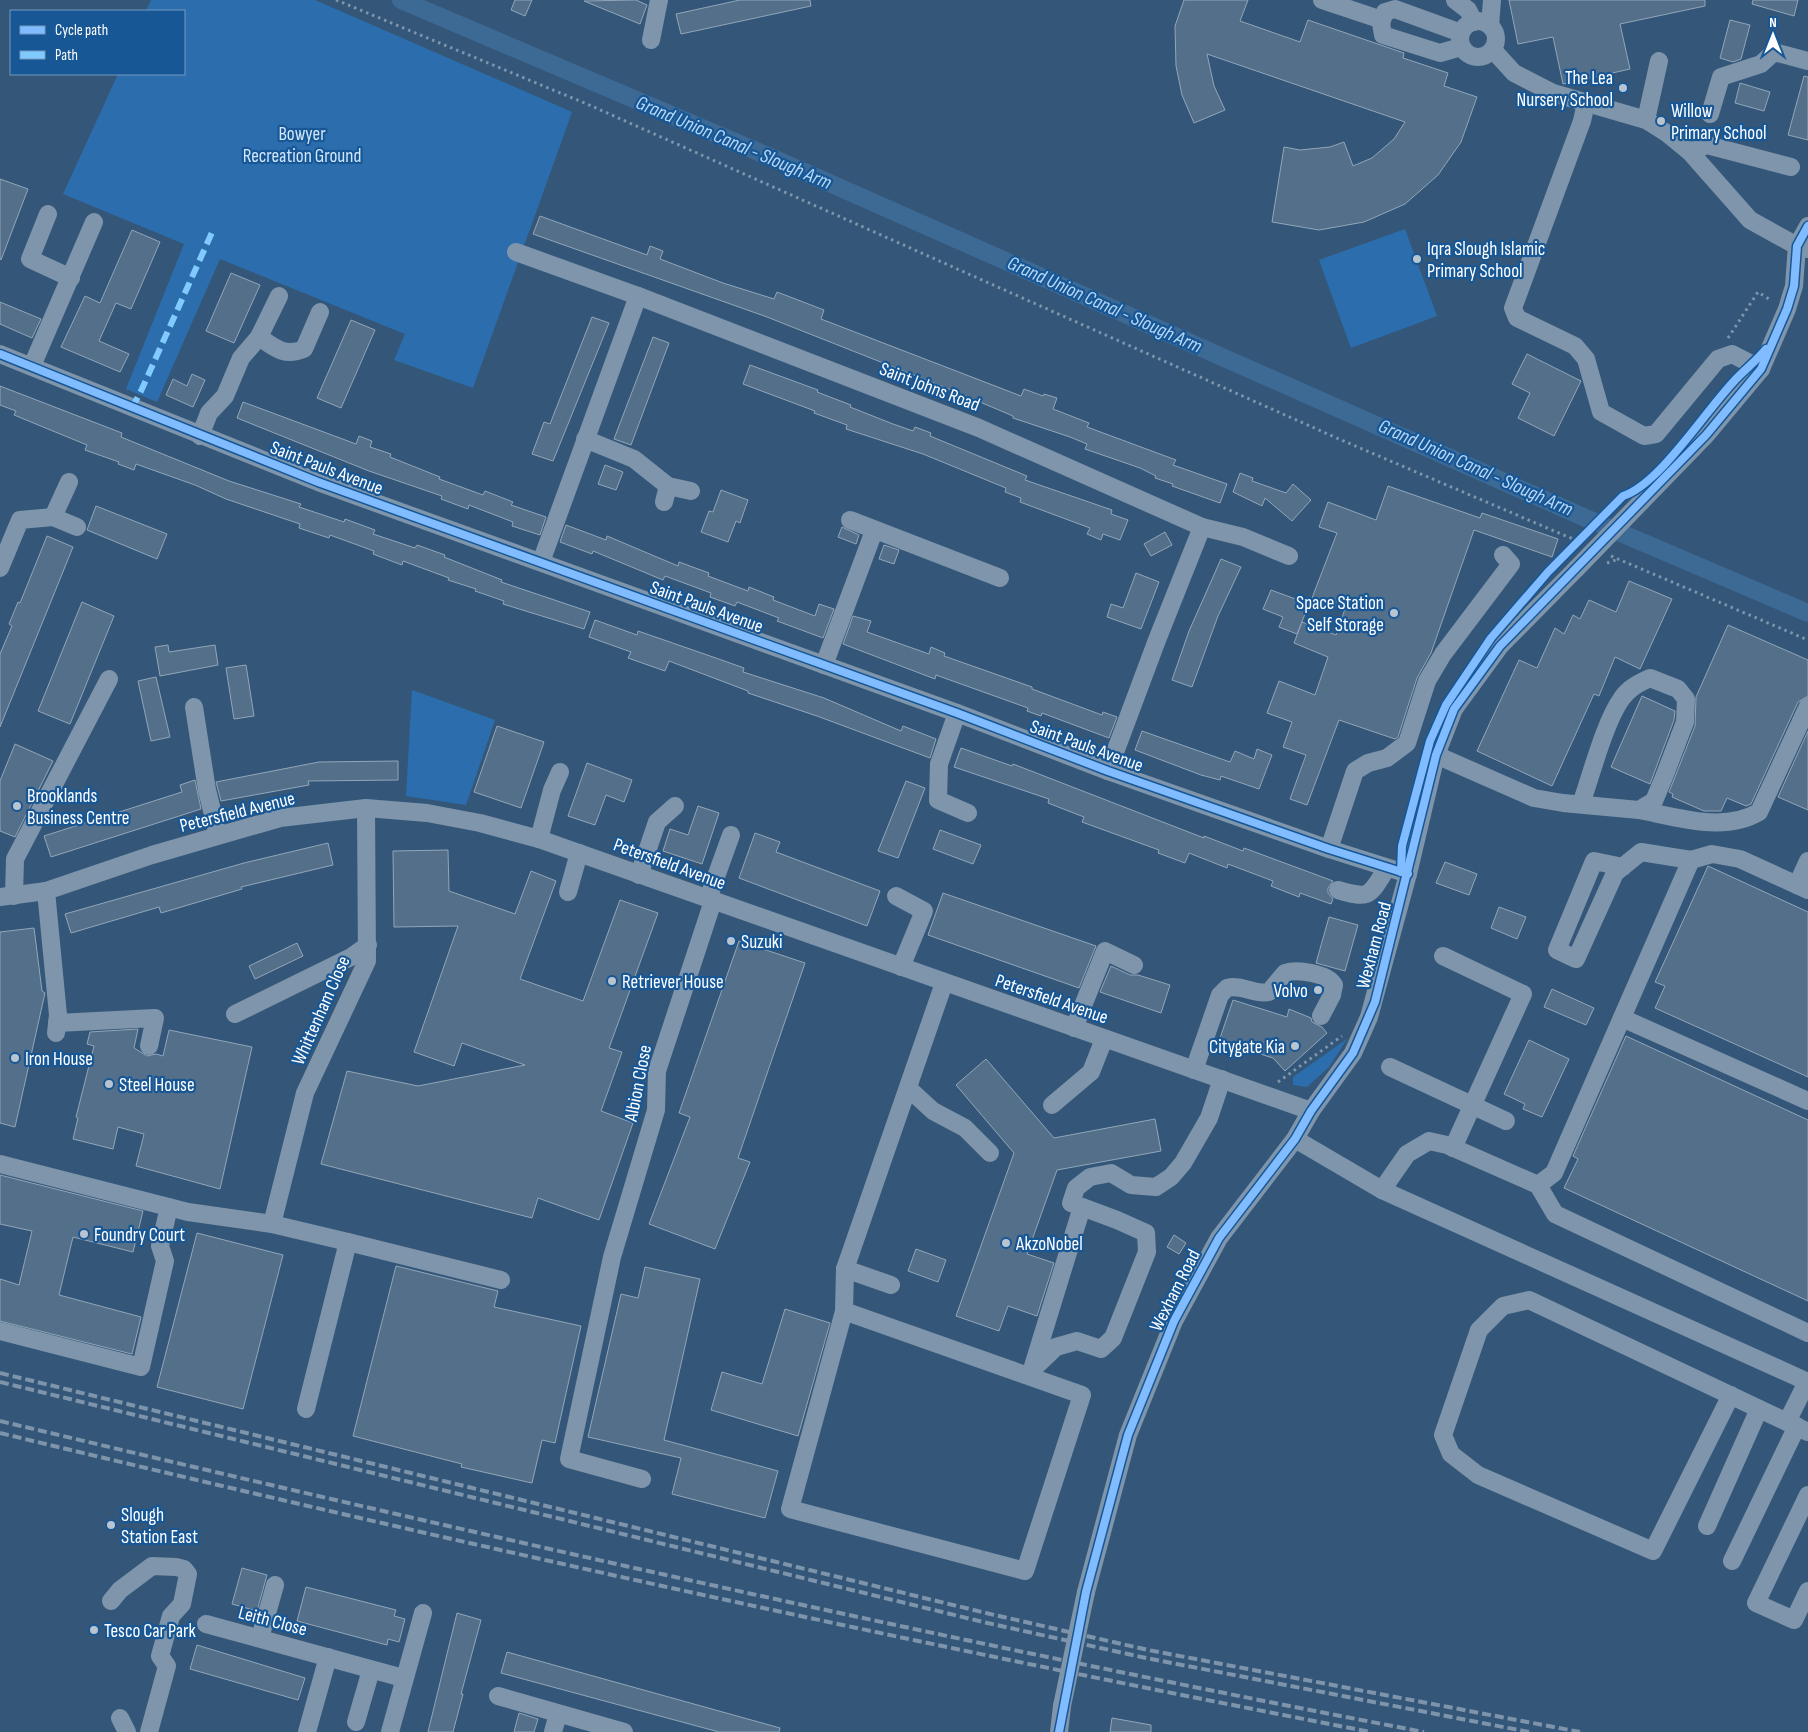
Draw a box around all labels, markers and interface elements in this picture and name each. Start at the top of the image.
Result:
legend [10,10,185,75]
north arrow [1748,10,1798,60]
text: N [1769,14,1777,31]
text: Cycle path [55,21,108,40]
text: Path [55,46,78,65]
place label: The Lea Nursery School [1517,67,1613,112]
marker: The Lea Nursery School [1617,82,1629,94]
water label: Grand Union Canal - Slough Arm [632,91,835,195]
place label: Willow Primary School [1671,100,1767,145]
marker: Willow Primary School [1655,115,1667,127]
park label: Bowyer Recreation Ground [243,123,361,168]
place label: Iqra Slough Islamic Primary School [1427,238,1545,283]
water label: Grand Union Canal - Slough Arm [1004,251,1206,359]
marker: Iqra Slough Islamic Primary School [1411,253,1423,265]
street label: Saint Johns Road [876,358,983,417]
water label: Grand Union Canal - Slough Arm [1375,414,1577,522]
street label: Saint Pauls Avenue [267,436,386,500]
street label: Saint Pauls Avenue [647,576,766,639]
place label: Space Station Self Storage [1296,592,1384,637]
marker: Space Station Self Storage [1388,607,1400,619]
street label: Saint Pauls Avenue [1027,715,1146,778]
place label: Brooklands Business Centre [27,785,130,830]
street label: Petersfield Avenue [177,787,297,838]
marker: Brooklands Business Centre [11,800,23,812]
street label: Petersfield Avenue [610,833,729,895]
street label: Wexham Road [1352,899,1397,991]
place label: Suzuki [741,931,783,954]
marker: Suzuki [725,935,737,947]
street label: Whittenham Close [287,952,356,1069]
street label: Petersfield Avenue [992,969,1111,1029]
place label: Retriever House [622,971,724,994]
marker: Retriever House [606,975,618,987]
place label: Volvo [1274,980,1308,1003]
marker: Volvo [1312,984,1324,996]
place label: Citygate Kia [1209,1036,1285,1059]
marker: Citygate Kia [1289,1040,1301,1052]
street label: Albion Close [620,1043,657,1124]
place label: Iron House [25,1048,93,1071]
marker: Iron House [9,1052,21,1064]
place label: Steel House [119,1074,195,1097]
marker: Steel House [103,1078,115,1090]
place label: Foundry Court [94,1224,185,1247]
marker: Foundry Court [78,1228,90,1240]
place label: AkzoNobel [1015,1233,1083,1256]
marker: AkzoNobel [1000,1237,1012,1249]
street label: Wexham Road [1145,1246,1206,1336]
place label: Slough Station East [121,1504,198,1549]
marker: Slough Station East [105,1519,117,1531]
street label: Leith Close [236,1601,309,1642]
place label: Tesco Car Park [104,1620,197,1643]
marker: Tesco Car Park [88,1624,100,1636]

